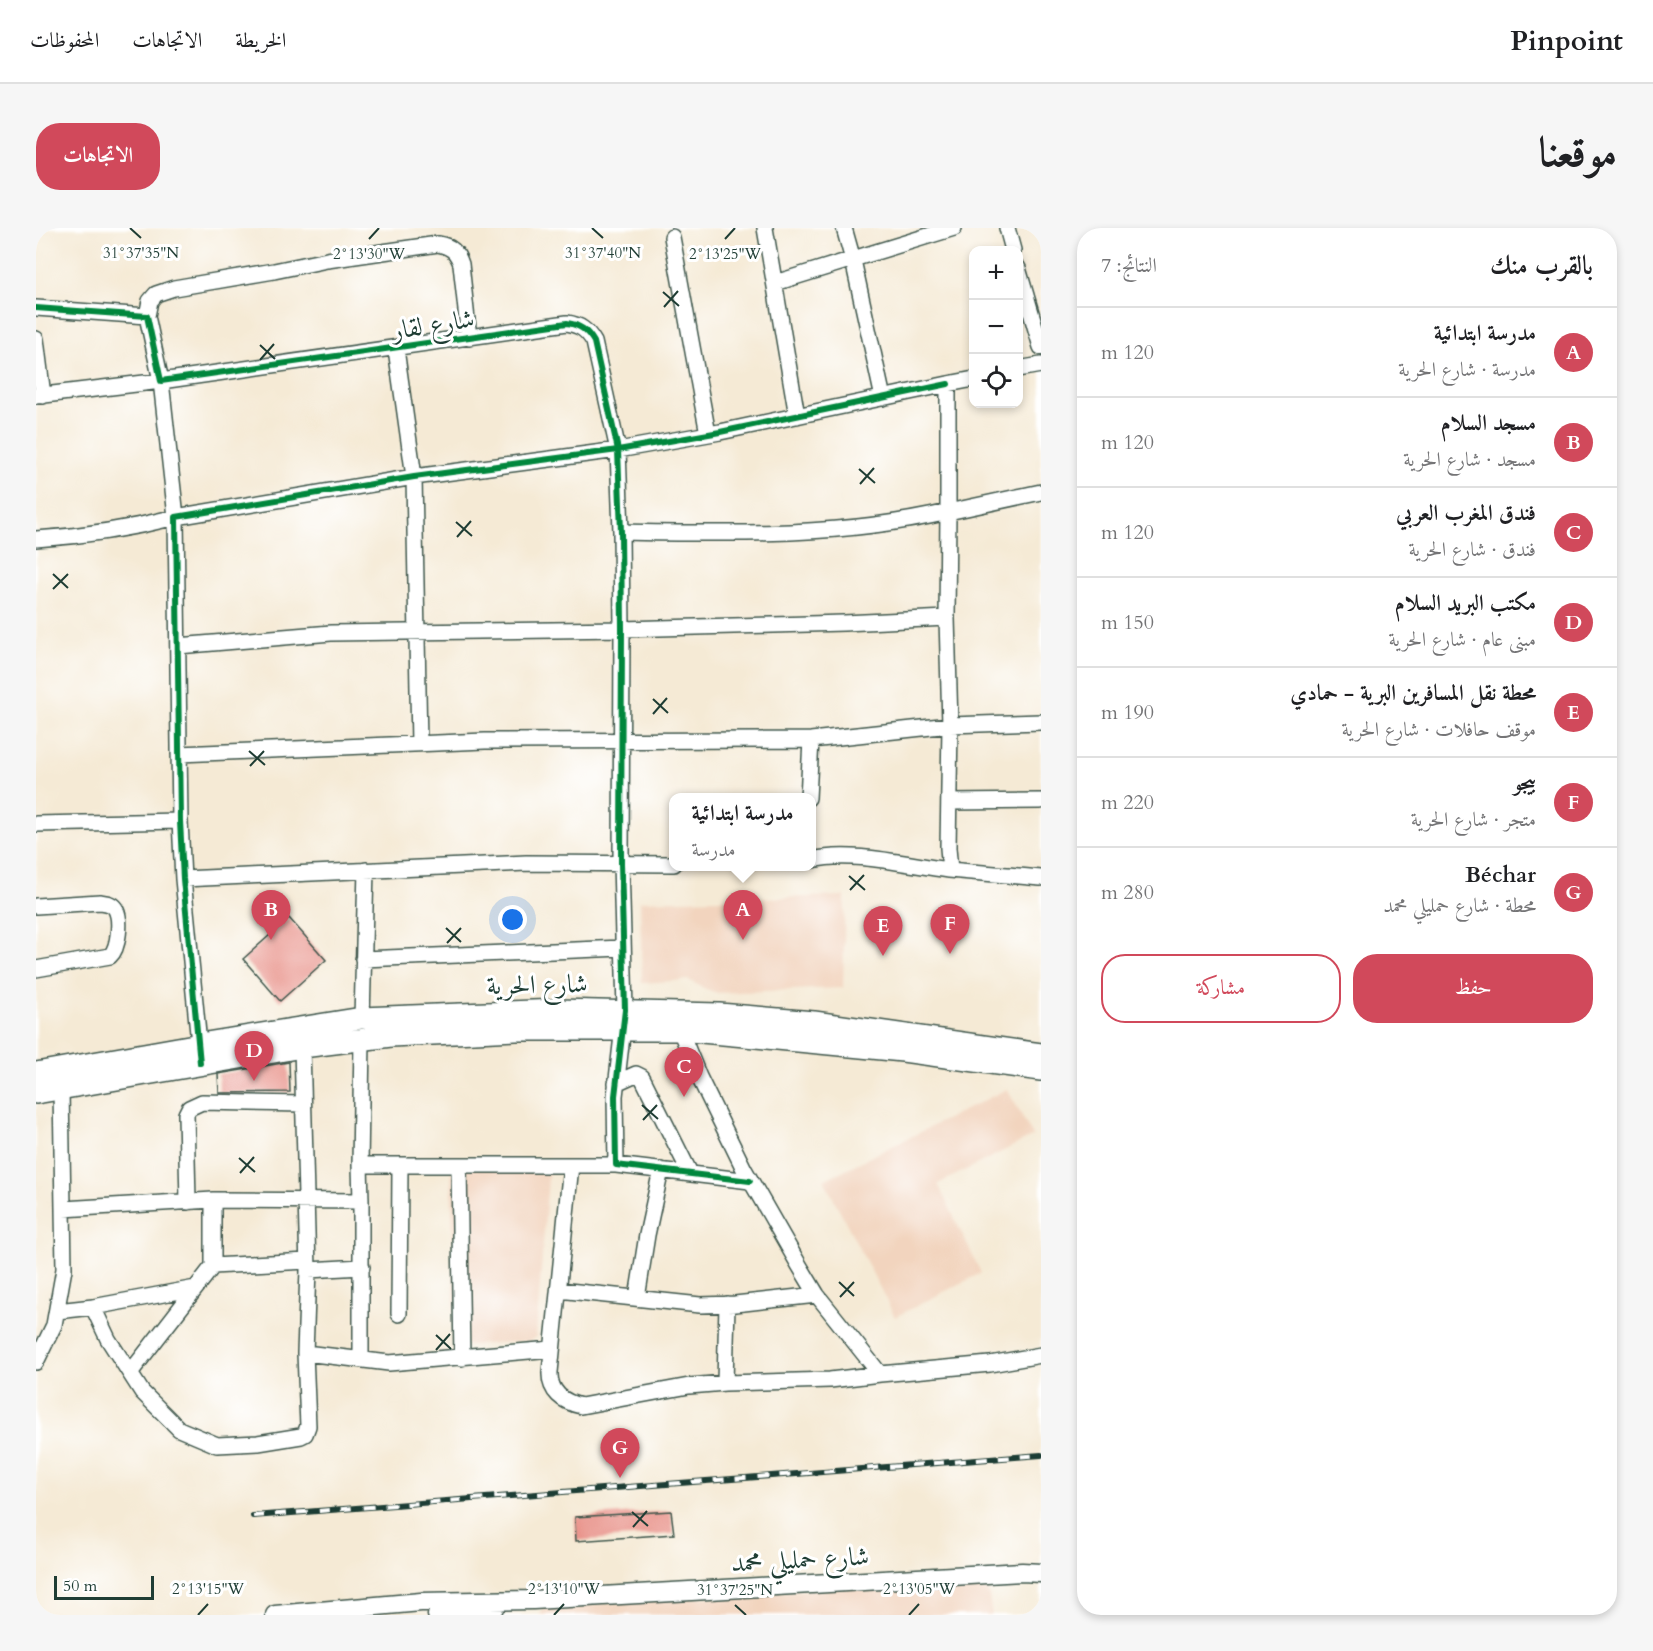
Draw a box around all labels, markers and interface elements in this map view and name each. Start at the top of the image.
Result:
text: Pinpoint [1510,22,1623,60]
text: المحفوظات [30,26,99,55]
text: الاتجاهات [132,26,202,55]
text: الخريطة [235,26,286,55]
button: الاتجاهات [36,123,160,190]
text: موقعنا [1539,124,1617,181]
text: 31°37'35"N [103,243,179,263]
text: 31°37'40"N [565,243,641,263]
text: 2°13'30"W [333,244,406,264]
text: 2°13'25"W [689,244,762,264]
map controls [969,246,1023,408]
button: + [969,246,1023,300]
text: بالقرب منك [1490,248,1593,283]
text: النتائج: 7 [1101,252,1157,279]
button: − [969,300,1023,354]
street label: شارع لقار [386,301,477,353]
text: مدرسة ابتدائية [1434,318,1536,348]
text: 120 m [1101,339,1154,366]
text: A [1566,339,1581,366]
button: locate [969,354,1023,408]
text: مدرسة · شارع الحرية [1398,356,1536,383]
text: مسجد السلام [1441,408,1536,438]
text: 120 m [1101,429,1154,456]
text: B [1566,429,1581,456]
text: مسجد · شارع الحرية [1403,446,1536,473]
text: فندق المغرب العربي [1396,498,1536,528]
text: 120 m [1101,519,1154,546]
text: C [1566,519,1581,546]
text: فندق · شارع الحرية [1409,536,1536,563]
text: مكتب البريد السلام [1395,588,1536,618]
text: 150 m [1101,609,1154,636]
text: D [1565,609,1582,636]
text: مبنى عام · شارع الحرية [1388,626,1536,653]
text: محطة نقل المسافرين البرية - حمادي [1290,678,1536,708]
text: 190 m [1101,699,1154,726]
text: E [1567,699,1580,726]
text: موقف حافلات · شارع الحرية [1341,716,1536,743]
text: بيجو [1513,768,1536,798]
text: 220 m [1101,789,1154,816]
text: F [1568,789,1579,816]
popup [669,793,816,871]
text: مدرسة ابتدائية [691,798,794,828]
text: متجر · شارع الحرية [1411,806,1536,833]
text: مدرسة [691,836,736,863]
text: Béchar [1465,860,1536,890]
text: 280 m [1101,879,1154,906]
text: G [1565,879,1582,906]
pin: B [252,890,290,940]
pin: A [724,890,762,940]
text: محطة · شارع حمليلي محمد [1383,892,1536,919]
pin: F [930,904,970,954]
your location [498,905,527,934]
pin: E [864,906,902,956]
button: مشاركة [1101,954,1341,1023]
button: حفظ [1353,954,1593,1023]
street label: شارع الحرية [486,966,588,1007]
pin: D [234,1032,274,1081]
pin: C [664,1048,704,1097]
pin: G [600,1428,640,1478]
street label: شارع حمليلي محمد [730,1538,870,1588]
scale bar [54,1573,154,1600]
text: 50 m [63,1575,97,1597]
text: 2°13'15"W [172,1579,245,1599]
text: 2°13'10"W [528,1579,601,1599]
text: 2°13'05"W [883,1579,956,1599]
text: 31°37'25"N [697,1580,773,1600]

